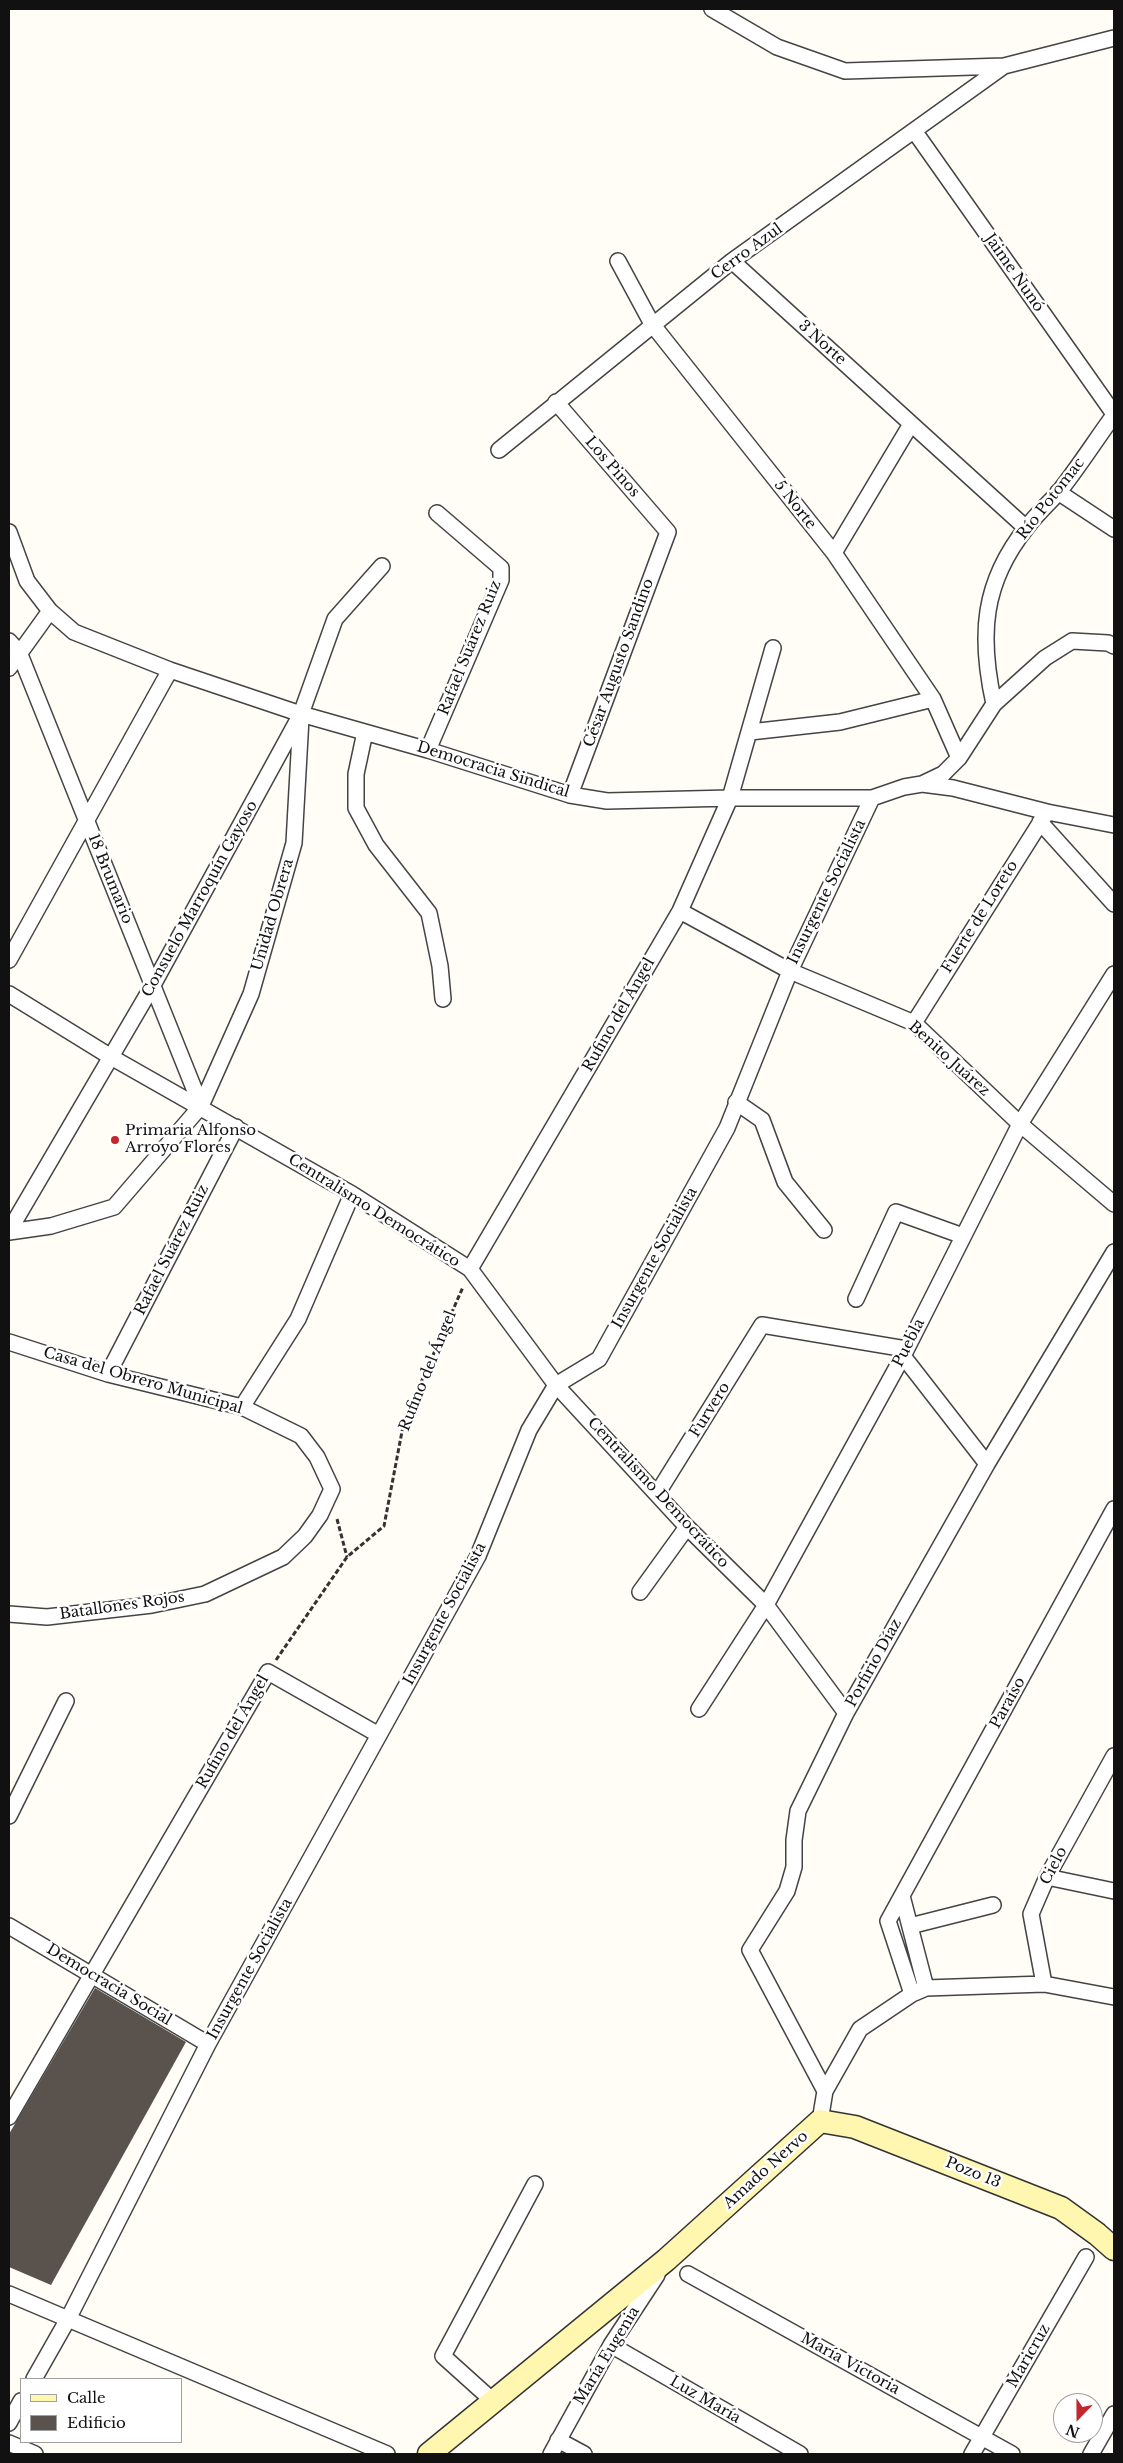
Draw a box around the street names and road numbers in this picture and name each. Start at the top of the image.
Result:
street label: Cerro Azul [708,220,786,284]
street label: Jaime Nunó [980,230,1048,316]
street label: 3 Norte [794,317,850,369]
street label: Los Pinos [581,433,643,501]
street label: Río Potomac [1014,455,1088,543]
street label: 5 Norte [770,477,820,533]
street label: César Augusto Sandino [580,576,658,750]
street label: Rafael Suárez Ruiz [435,578,505,718]
street label: Democracia Sindical [415,738,571,802]
street label: Consuelo Marroquín Gayoso [138,798,262,1000]
street label: Insurgente Socialista [784,817,870,967]
street label: 18 Brumario [84,831,136,927]
street label: Unidad Obrera [248,857,298,973]
street label: Fuerte de Loreto [938,857,1022,977]
street label: Rufino del Ángel [579,955,659,1075]
street label: Benito Juárez [905,1018,993,1100]
street label: Centralismo Democrático [285,1151,463,1271]
street label: Rafael Suárez Ruiz [131,1182,213,1318]
street label: Insurgente Socialista [609,1184,701,1332]
street label: Rufino del Ángel [396,1308,460,1434]
street label: Puebla [889,1316,929,1370]
street label: Casa del Obrero Municipal [41,1344,245,1418]
street label: Furvero [686,1379,734,1441]
street label: Centralismo Democrático [584,1414,732,1572]
street label: Insurgente Socialista [400,1540,490,1688]
street label: Batallones Rojos [58,1588,186,1624]
street label: Porfirio Díaz [842,1616,906,1710]
street label: Rufino del Ángel [193,1672,273,1792]
street label: Paraíso [987,1674,1029,1732]
street label: Cielo [1037,1844,1071,1888]
street label: Insurgente Socialista [204,1895,296,2043]
street label: Democracia Social [43,1940,175,2030]
street label: Amado Nervo [720,2127,812,2213]
street label: Pozo 13 [943,2154,1003,2192]
street label: María Eugenia [571,2303,643,2409]
street label: Maricruz [1004,2321,1054,2391]
street label: María Victoria [797,2329,903,2399]
street label: Luz María [666,2372,744,2428]

